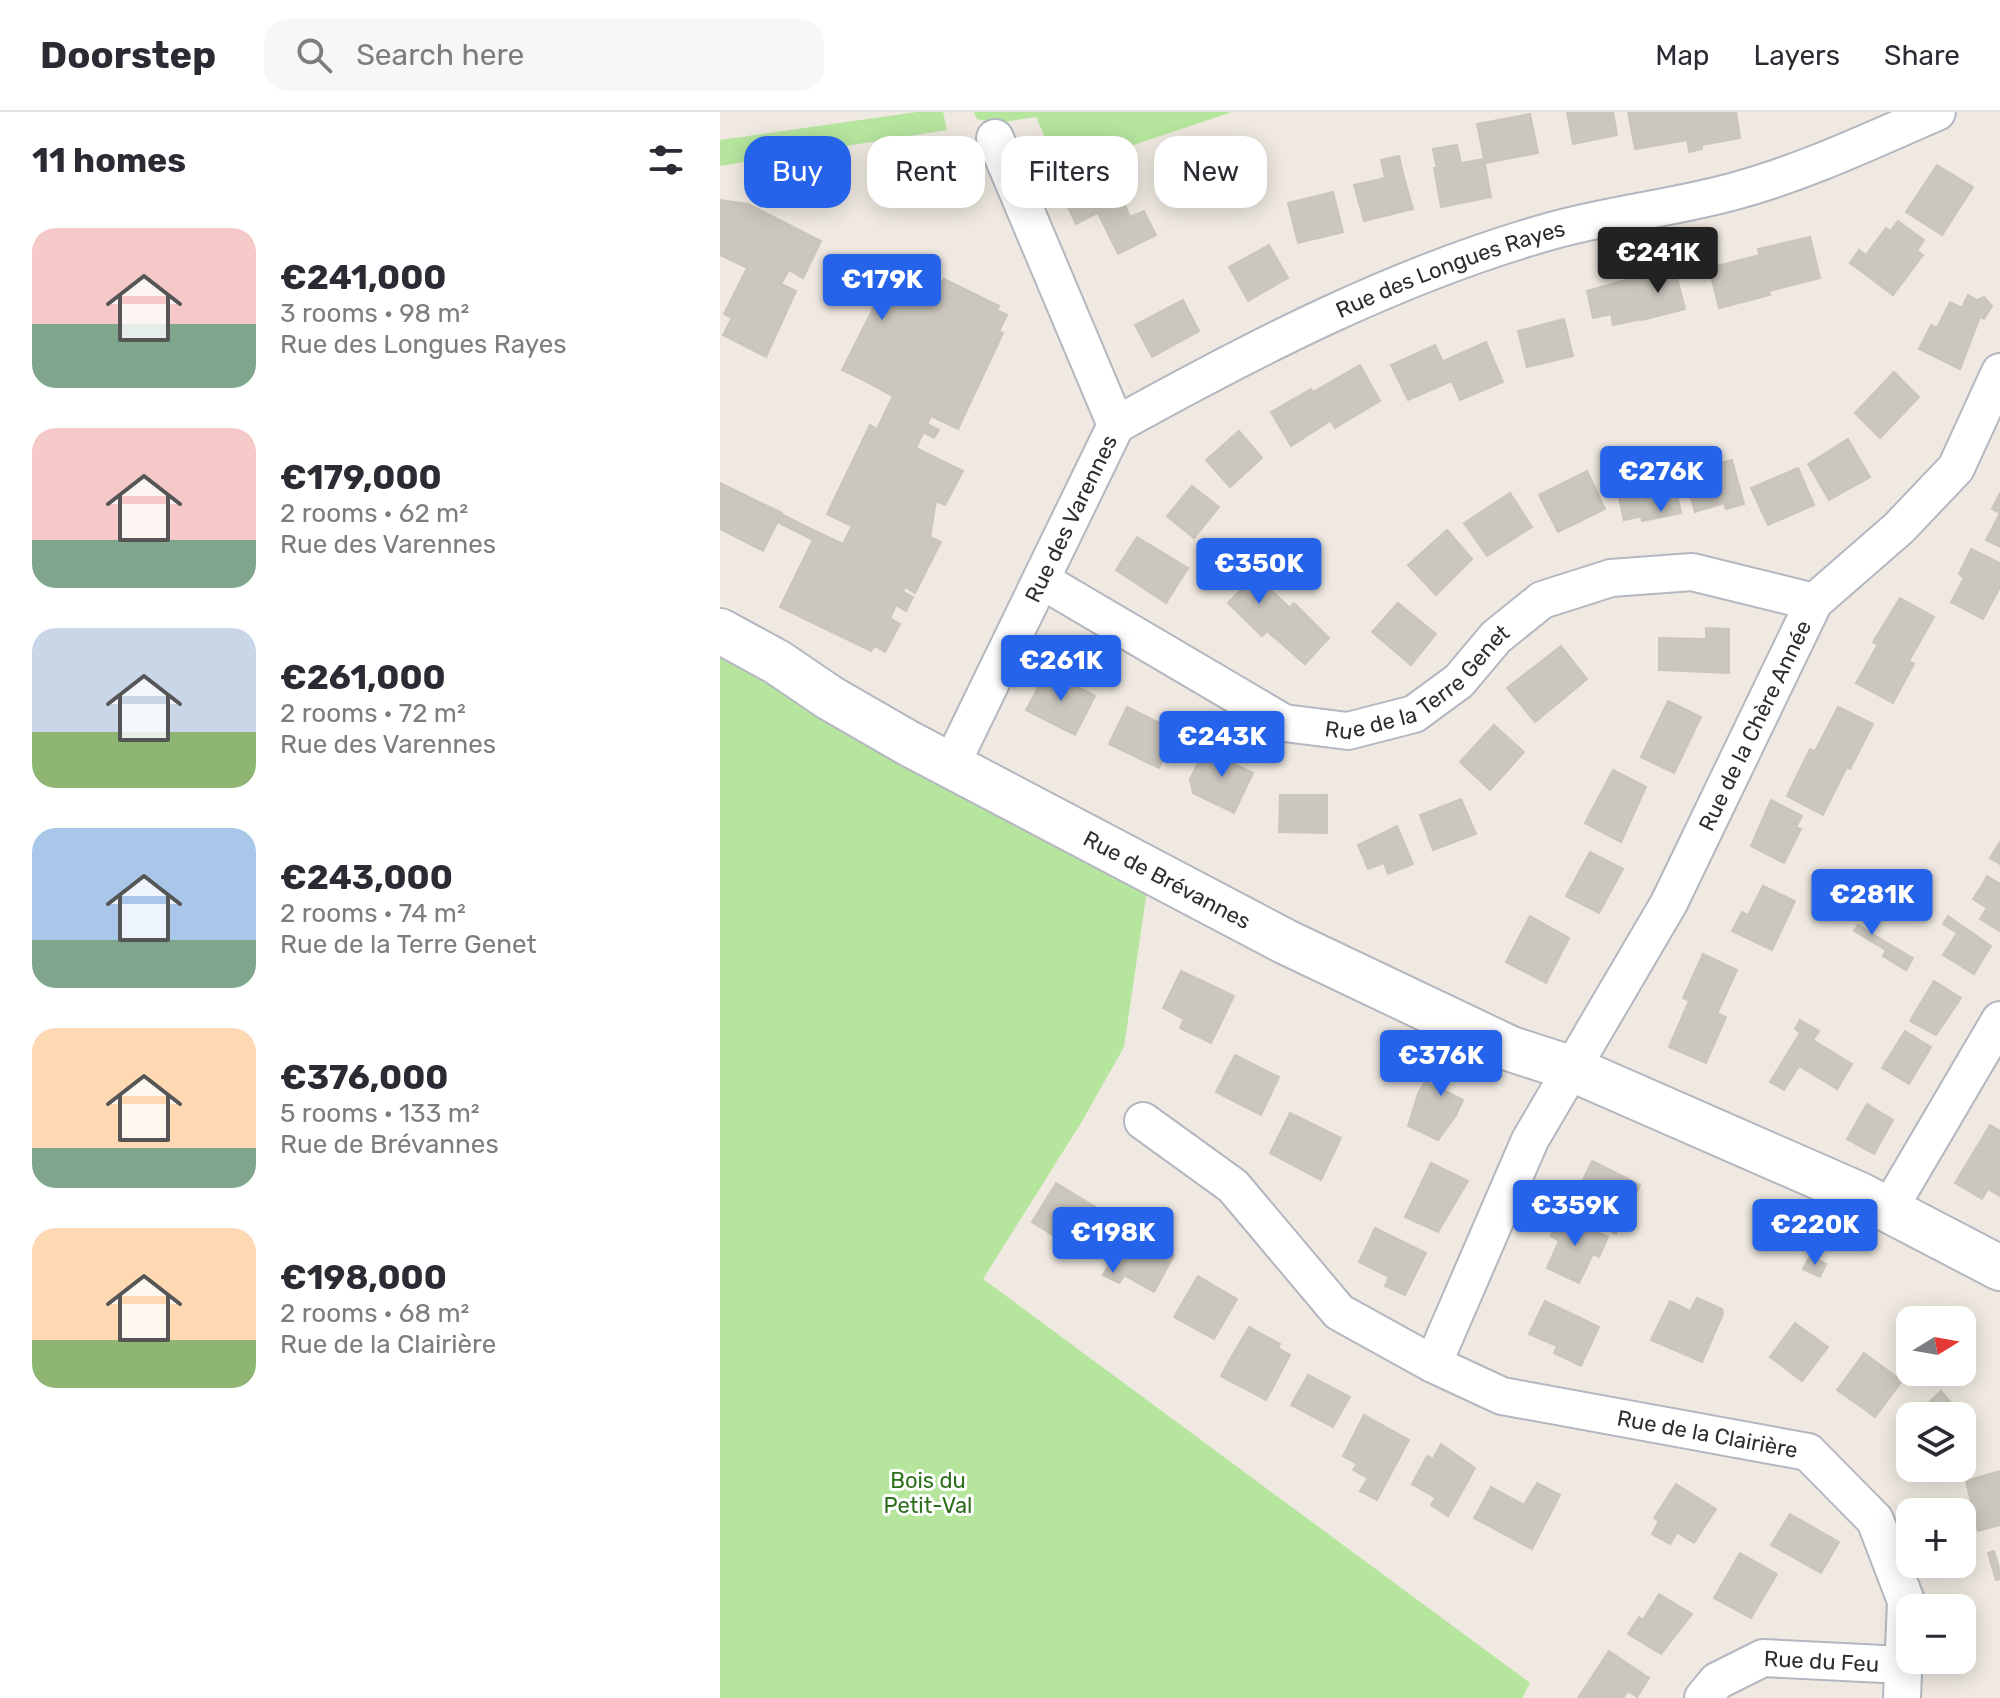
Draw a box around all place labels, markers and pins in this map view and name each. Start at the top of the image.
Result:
pin: €241K [1602,227,1714,295]
pin: €179K [826,254,938,322]
pin: €276K [1605,446,1717,514]
pin: €350K [1203,538,1315,606]
pin: €261K [1005,635,1117,703]
pin: €243K [1166,711,1278,779]
pin: €281K [1816,869,1928,937]
pin: €376K [1385,1030,1497,1098]
pin: €359K [1519,1180,1631,1248]
pin: €220K [1759,1199,1871,1267]
pin: €198K [1057,1207,1169,1275]

